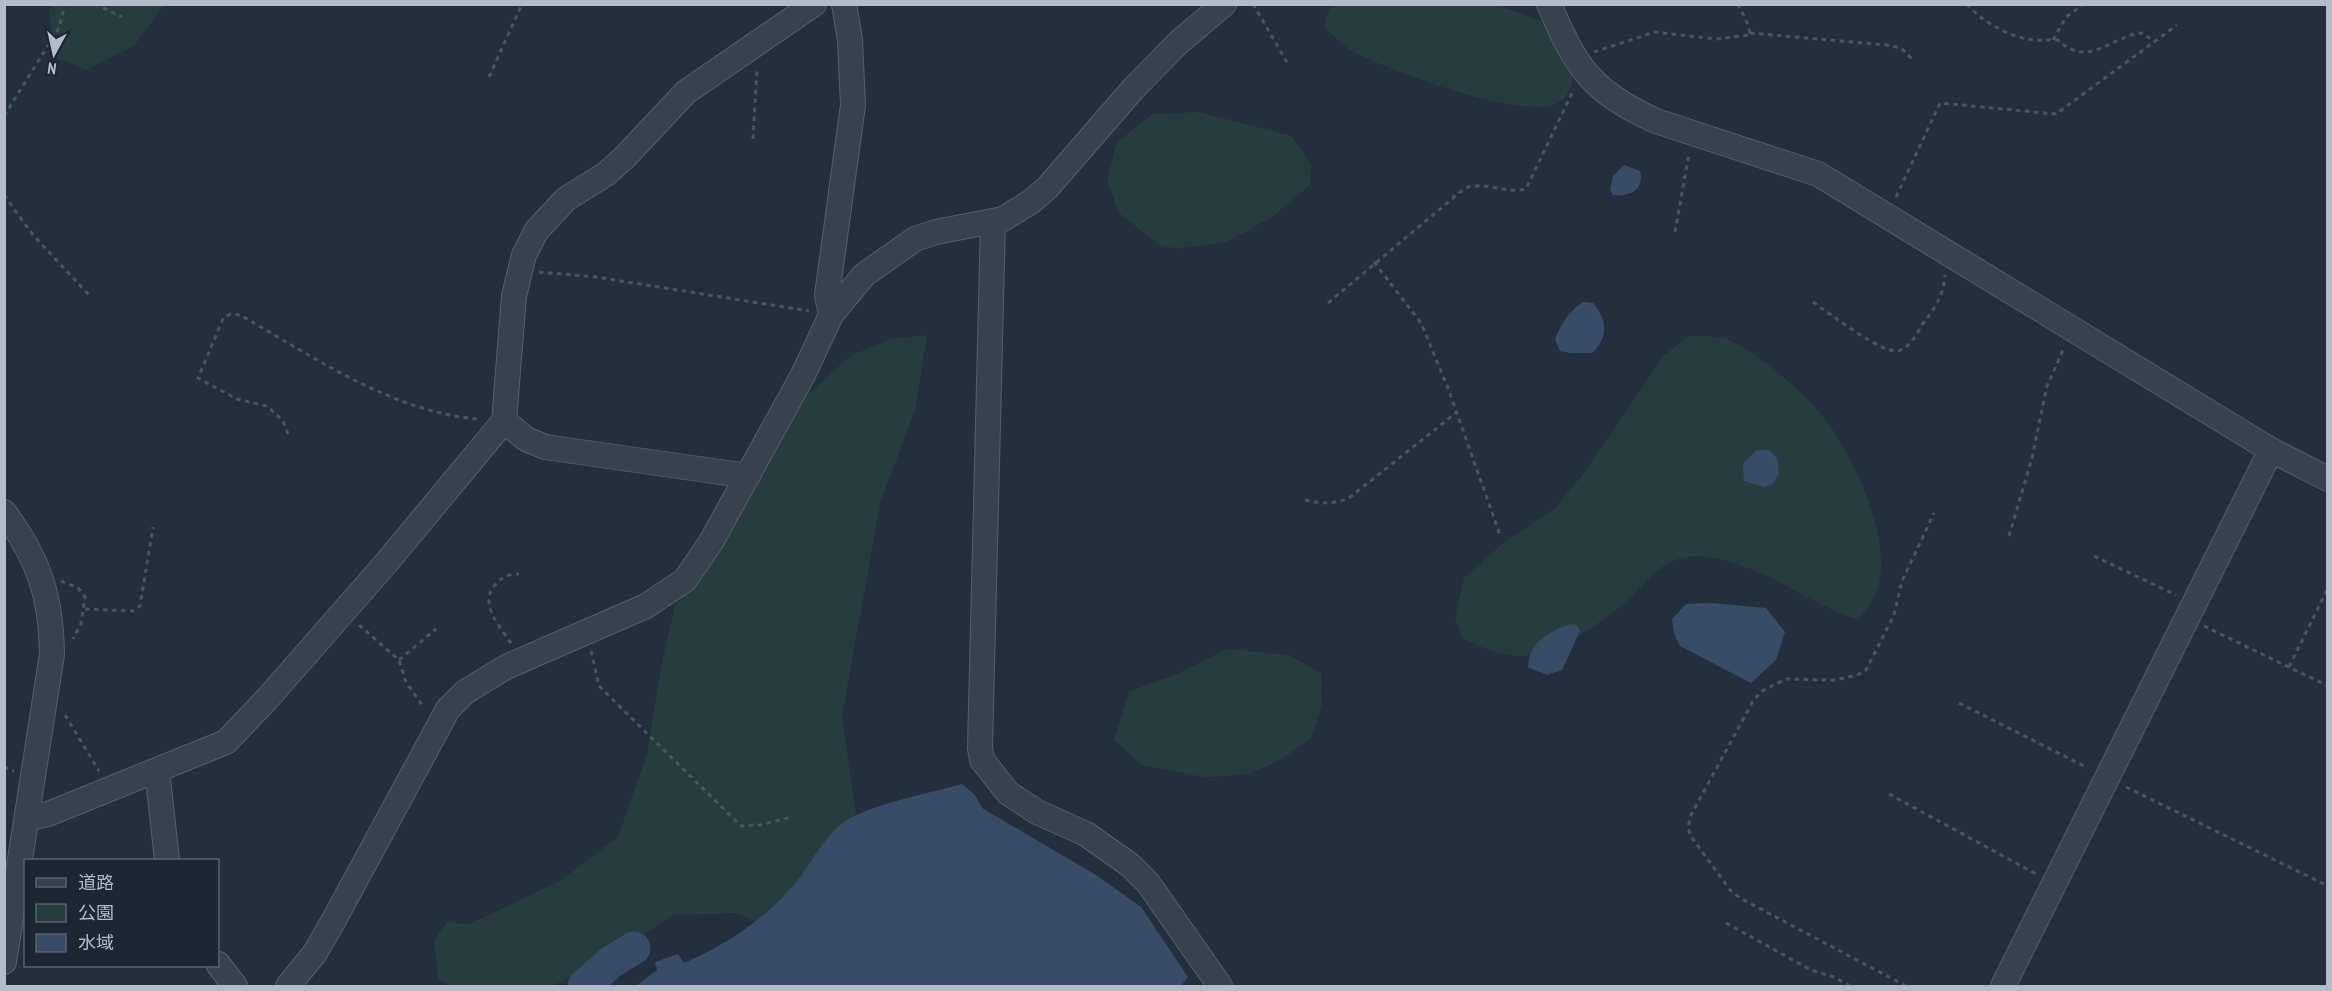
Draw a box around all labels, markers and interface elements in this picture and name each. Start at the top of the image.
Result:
north arrow [24,24,84,84]
text: N [46,58,58,79]
legend [24,859,219,967]
text: 道路 [78,871,114,894]
text: 公園 [78,901,114,924]
text: 水域 [78,931,114,954]

